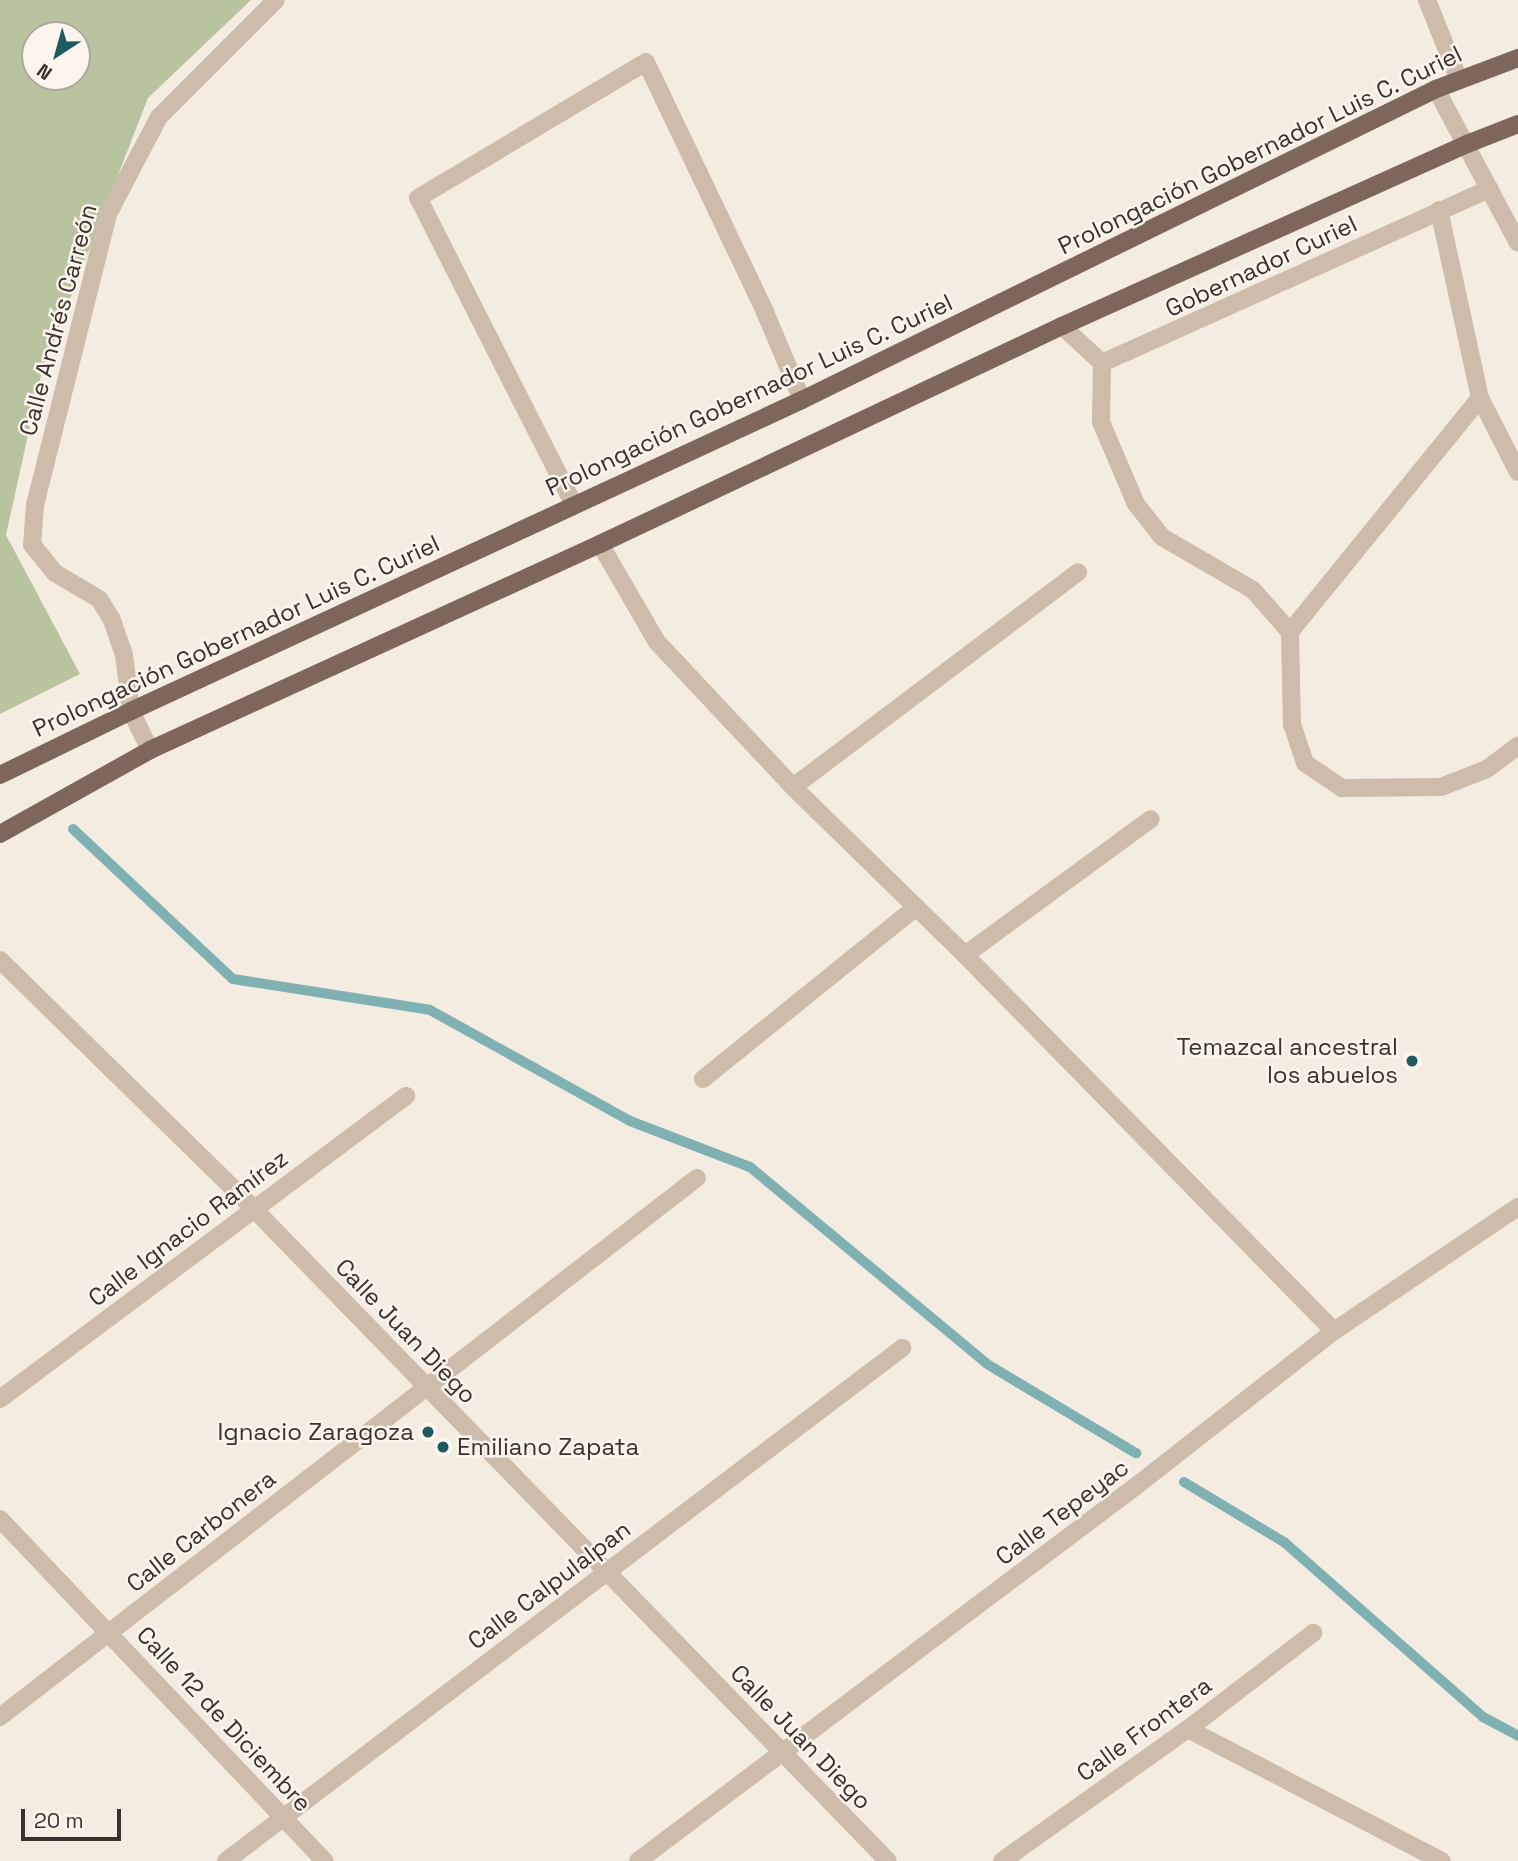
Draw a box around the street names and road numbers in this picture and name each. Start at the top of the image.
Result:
street label: Prolongación Gobernador Luis C. Curiel [1053,39,1467,261]
street label: Calle Andrés Carreón [13,201,103,439]
street label: Gobernador Curiel [1161,209,1361,323]
street label: Prolongación Gobernador Luis C. Curiel [541,288,957,502]
street label: Prolongación Gobernador Luis C. Curiel [28,529,444,743]
street label: Calle Ignacio Ramírez [83,1144,293,1312]
street label: Calle Juan Diego [329,1252,483,1410]
street label: Calle Tepeyac [990,1453,1134,1571]
street label: Calle Carbonera [121,1464,281,1598]
street label: Calle Calpulalpan [462,1514,636,1656]
street label: Calle 12 de Diciembre [131,1620,317,1818]
street label: Calle Juan Diego [724,1658,878,1816]
street label: Calle Frontera [1071,1671,1217,1787]

